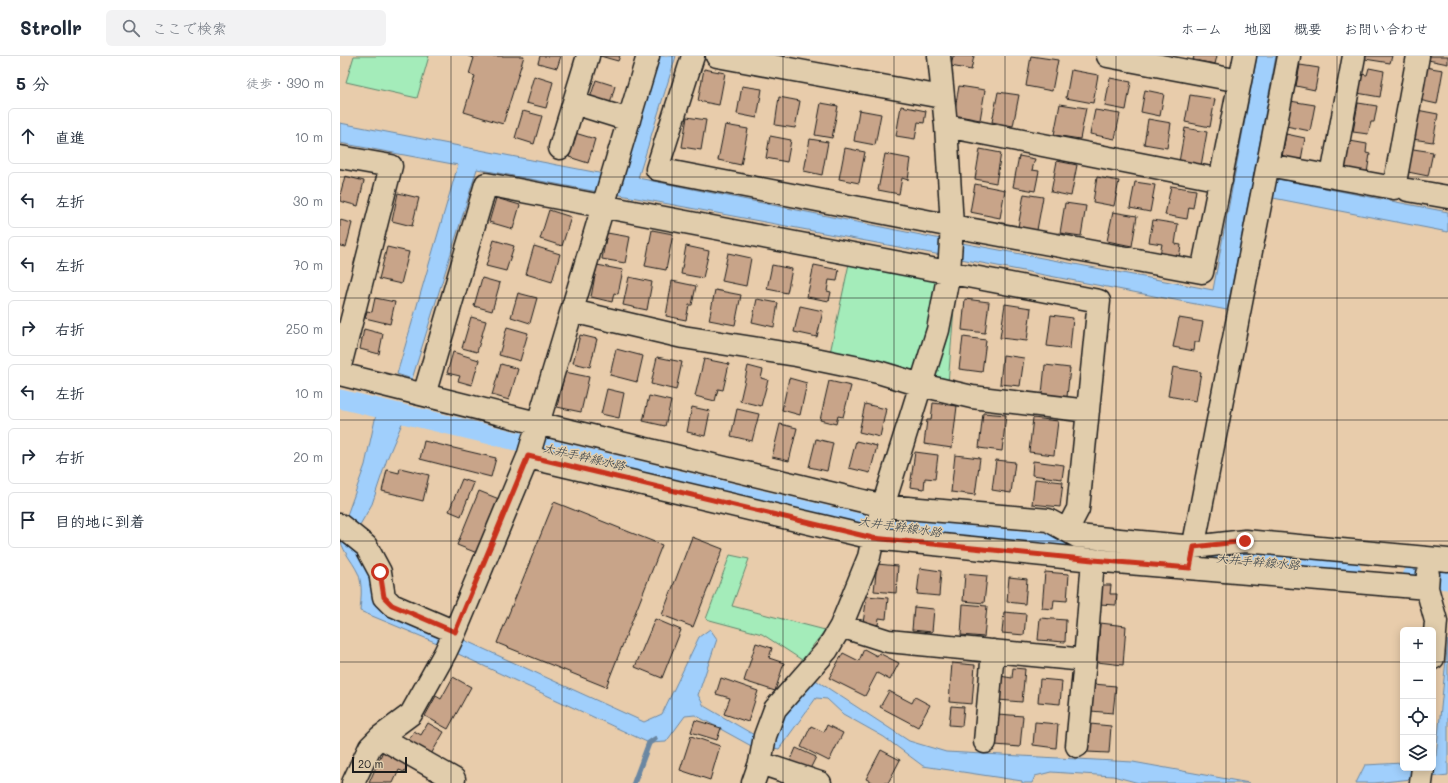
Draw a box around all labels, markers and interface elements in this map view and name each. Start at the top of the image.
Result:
search box [106,10,386,46]
text: Strollr [20,15,82,40]
icon: search [120,17,142,39]
text: ここで検索 [152,18,227,38]
text: ホーム [1181,19,1222,38]
text: 地図 [1244,19,1272,38]
text: 概要 [1294,19,1322,38]
text: お問い合わせ [1344,19,1428,38]
text: 5 分 [16,72,49,94]
text: 徒歩 · 390 m [246,74,324,91]
icon: ahead [17,125,39,147]
text: 直進 [55,127,85,147]
text: 10 m [295,128,323,145]
icon: left [17,189,39,211]
text: 左折 [55,191,85,211]
text: 30 m [293,192,323,209]
icon: left [17,253,39,275]
text: 左折 [55,255,85,275]
text: 70 m [293,256,323,273]
icon: right [17,317,39,339]
text: 右折 [55,319,85,339]
text: 250 m [286,320,323,337]
icon: left [17,381,39,403]
text: 左折 [55,383,85,403]
text: 10 m [295,384,323,401]
water label: 大井手幹線水路 [541,439,628,473]
icon: right [17,445,39,467]
text: 右折 [55,447,85,467]
text: 20 m [293,448,323,465]
icon: arrive [17,509,39,531]
text: 目的地に到着 [55,511,145,531]
water label: 大井手幹線水路 [857,512,944,540]
route end [1236,532,1254,550]
water label: 大井手幹線水路 [1216,549,1302,573]
route start [371,563,389,581]
map controls [1400,627,1436,771]
button: + [1400,627,1436,663]
button: − [1400,663,1436,699]
button: locate [1400,699,1436,735]
button: layers [1400,735,1436,771]
scale bar [352,755,407,774]
text: 20 m [358,756,383,771]

